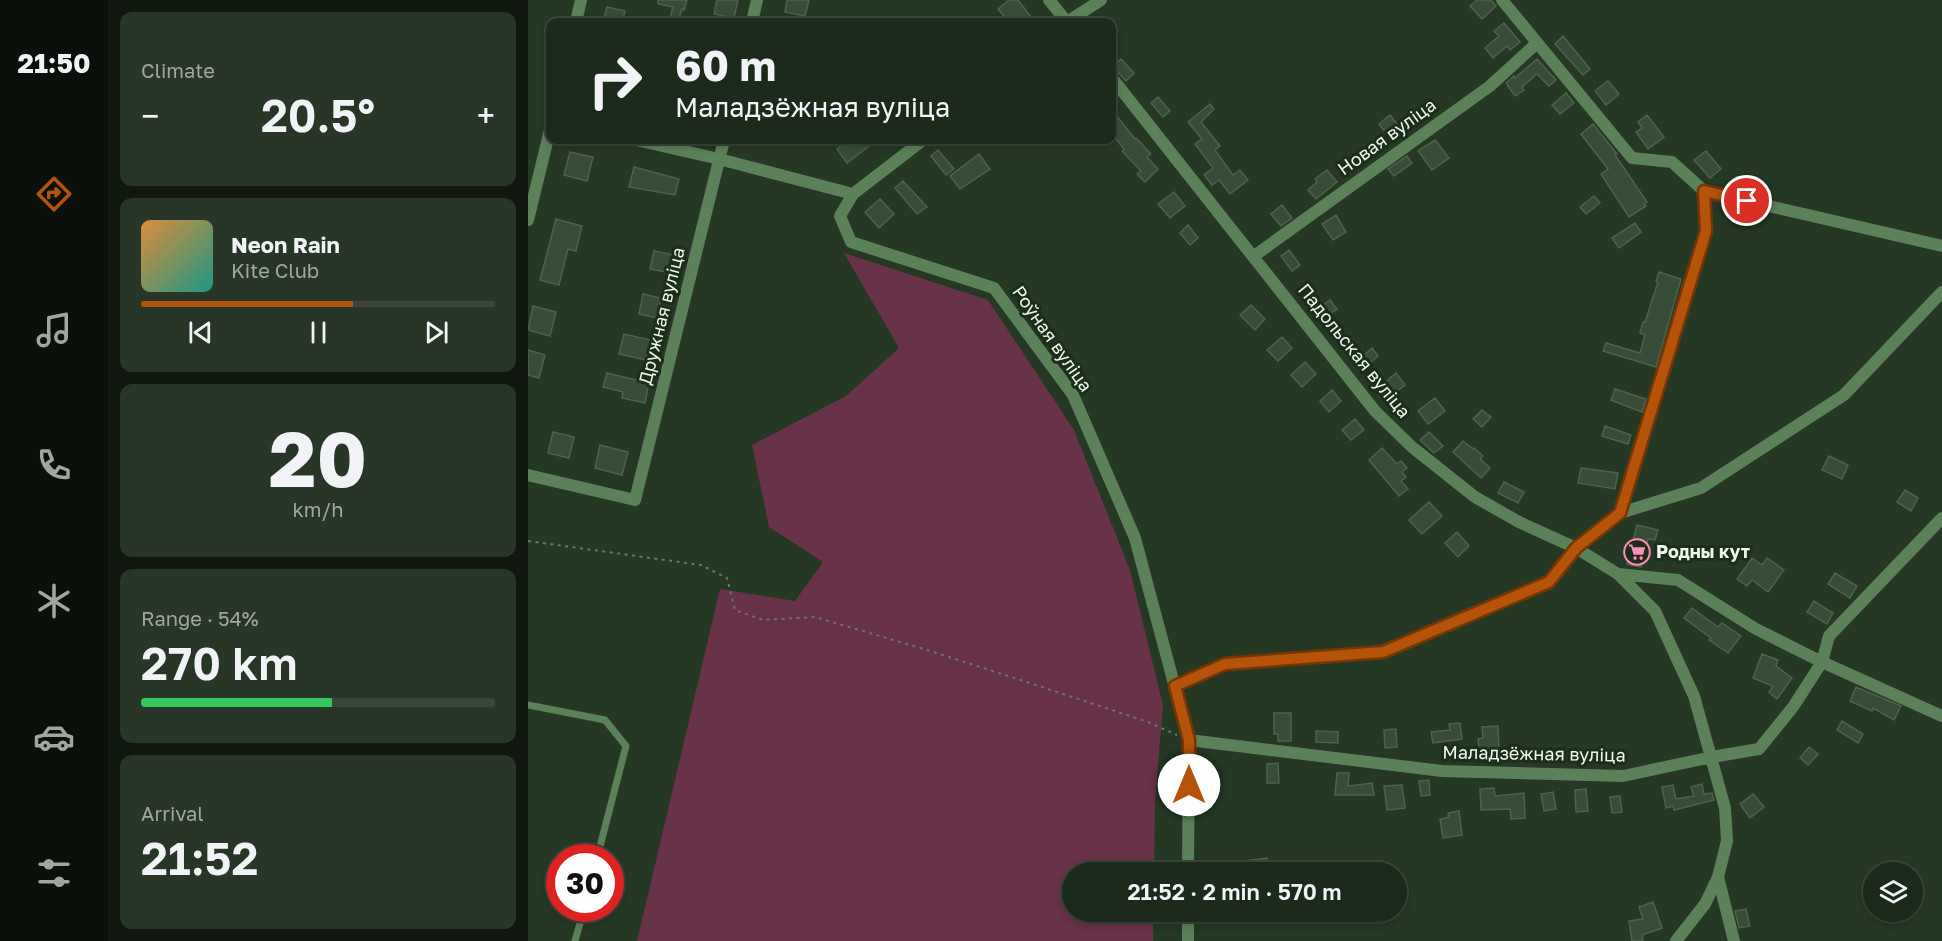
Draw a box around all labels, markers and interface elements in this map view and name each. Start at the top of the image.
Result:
text: 60 m [675,40,776,90]
icon: right [576,42,654,120]
text: 21:50 [17,47,91,79]
text: Climate [141,58,215,82]
text: 20.5° [261,88,375,142]
text: Маладзёжная вуліца [675,91,950,123]
street label: Новая вуліца [1333,93,1440,179]
text: − [141,96,159,135]
text: + [477,96,495,135]
icon: directions [33,173,75,215]
pin [1721,175,1772,226]
icon: arrive [1730,184,1763,217]
text: Neon Rain [231,231,340,258]
street label: Дружная вуліца [633,245,689,387]
text: Kite Club [231,258,319,282]
street label: Падольская вуліца [1294,279,1416,422]
street label: Роўная вуліца [1008,281,1098,396]
icon: music [33,309,75,351]
icon: previous [184,316,217,349]
icon: pause [302,316,335,349]
icon: next [420,316,453,349]
text: 20 [269,411,367,504]
icon: phone [33,444,75,486]
text: km/h [293,497,343,521]
supermarket icon: Родны кут [1622,537,1652,567]
place label: Родны кут [1656,540,1750,562]
icon: climate [33,580,75,622]
text: Range · 54% [141,606,259,630]
text: 270 km [141,636,298,690]
icon: car [33,716,75,758]
street label: Маладзёжная вуліца [1442,740,1626,766]
position arrow [1157,753,1221,817]
text: Arrival [141,801,204,825]
text: 21:52 [141,831,259,885]
speed limit sign: 30 [546,844,624,922]
icon: filters [33,852,75,894]
map controls [1863,862,1923,922]
button: layers [1863,862,1923,922]
text: 21:52 · 2 min · 570 m [1127,878,1342,905]

